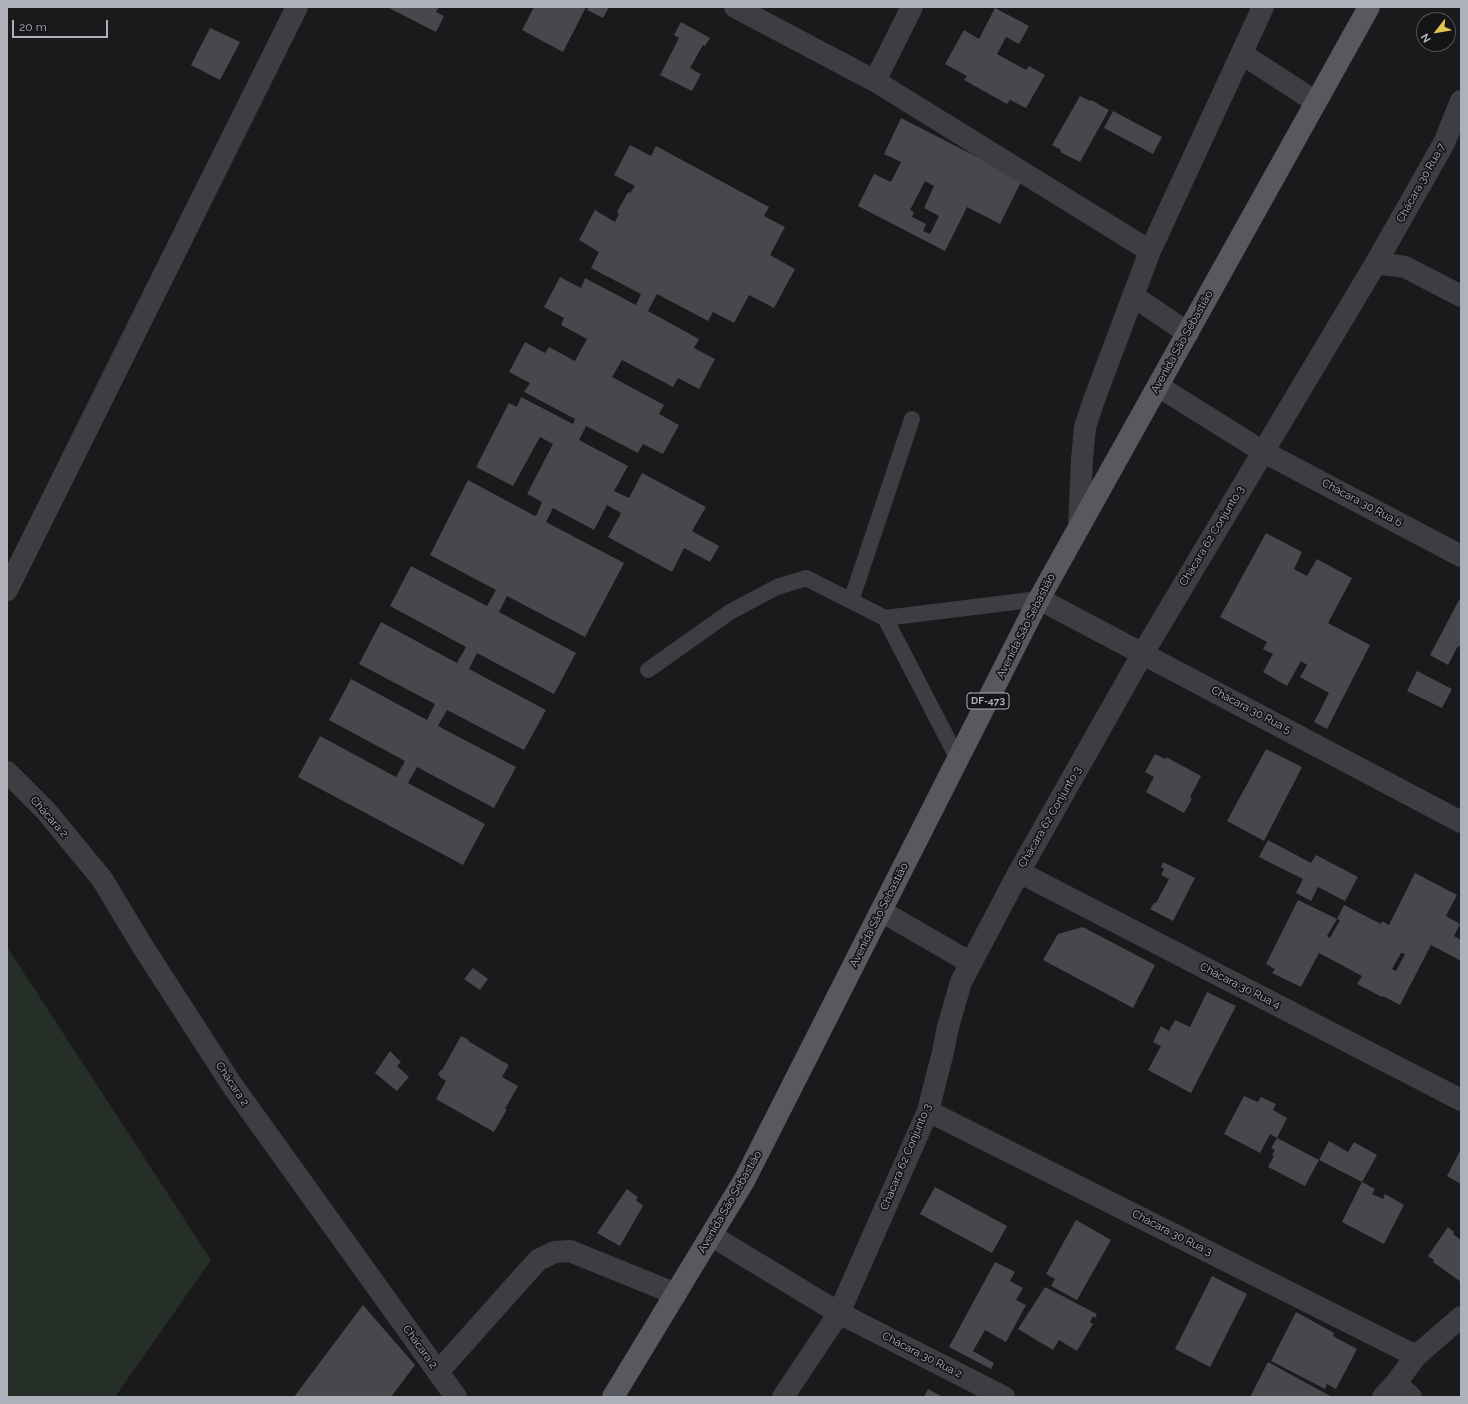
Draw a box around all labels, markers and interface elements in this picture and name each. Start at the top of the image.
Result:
scale bar [14,12,110,38]
north arrow [1416,12,1456,52]
text: 20 m [19,20,47,34]
text: N [1418,31,1434,45]
street label: Chácara 30 Rua 7 [1394,141,1448,225]
street label: Avenida São Sebastião [1148,288,1216,396]
street label: Chácara 30 Rua 6 [1320,476,1404,530]
street label: Chácara 62 Conjunto 3 [1177,484,1247,588]
street label: Avenida São Sebastião [994,572,1058,680]
street label: Chácara 30 Rua 5 [1209,683,1293,737]
road number: DF-473 [967,693,1009,709]
street label: Chácara 62 Conjunto 3 [1016,764,1084,870]
street label: Chácara 2 [27,794,71,840]
street label: Avenida São Sebastião [847,861,911,969]
street label: Chácara 30 Rua 4 [1198,960,1282,1012]
street label: Chácara 2 [212,1059,252,1109]
street label: Chácara 62 Conjunto 3 [878,1102,934,1212]
street label: Avenida São Sebastião [695,1149,765,1255]
street label: Chácara 30 Rua 3 [1130,1207,1214,1259]
street label: Chácara 2 [400,1323,440,1371]
street label: Chácara 30 Rua 2 [880,1329,964,1381]

